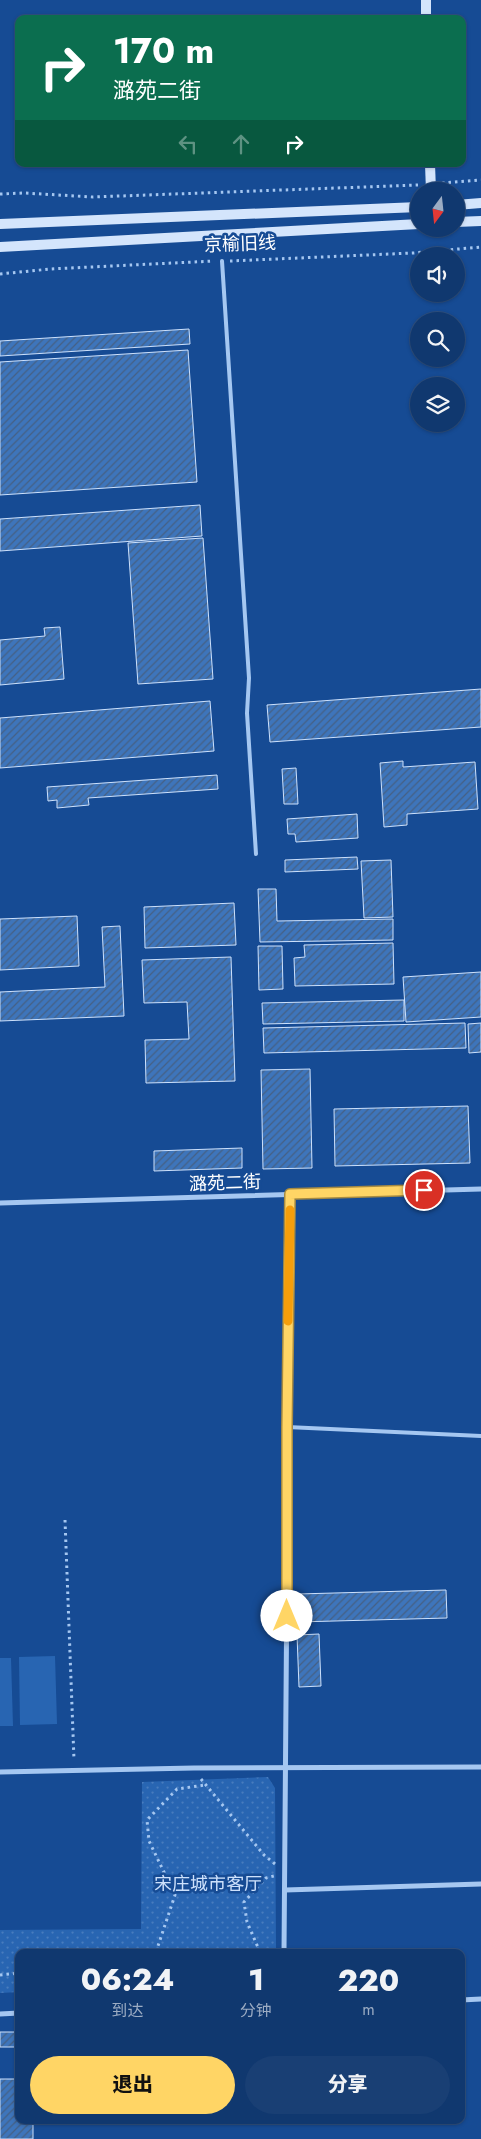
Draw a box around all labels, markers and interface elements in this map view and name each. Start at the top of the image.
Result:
text: 170 m [113,26,214,76]
icon: right [30,35,95,100]
text: 潞苑二街 [113,74,201,106]
icon: left [174,130,202,158]
icon: ahead [227,130,255,158]
icon: right [280,130,308,158]
north arrow [410,182,465,238]
map controls [410,182,465,432]
street label: 京榆旧线 [204,230,276,258]
button: sound [410,247,465,302]
button: search [410,312,465,367]
button: layers [410,377,465,432]
street label: 潞苑二街 [189,1169,261,1197]
pin [403,1169,445,1211]
icon: arrive [410,1176,438,1204]
position arrow [260,1589,312,1641]
park label: 宋庄城市客厅 [154,1871,262,1897]
text: 06:24 [81,1958,174,2001]
text: 1 [248,1958,264,2001]
text: 220 [338,1959,399,2002]
text: m [362,1998,375,2021]
text: 到达 [112,1999,144,2022]
text: 分钟 [240,1999,272,2022]
button: 退出 [30,2056,235,2114]
button: 分享 [245,2056,450,2114]

